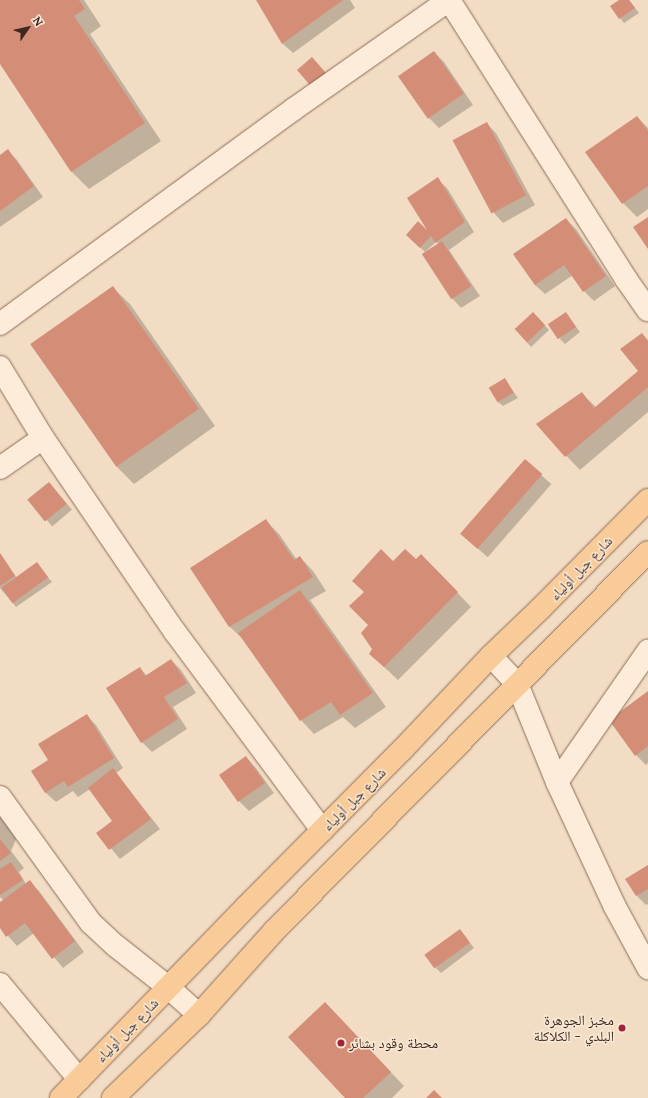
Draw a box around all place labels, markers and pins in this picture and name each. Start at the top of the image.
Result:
place label: مخبز الجوهرة البلدي - الكلاكلة [534,1012,614,1044]
marker: مخبز الجوهرة البلدي - الكلاكلة [617,1023,627,1033]
place label: محطة وقود بشائر [349,1035,438,1051]
marker: محطة وقود بشائر [336,1038,346,1048]

